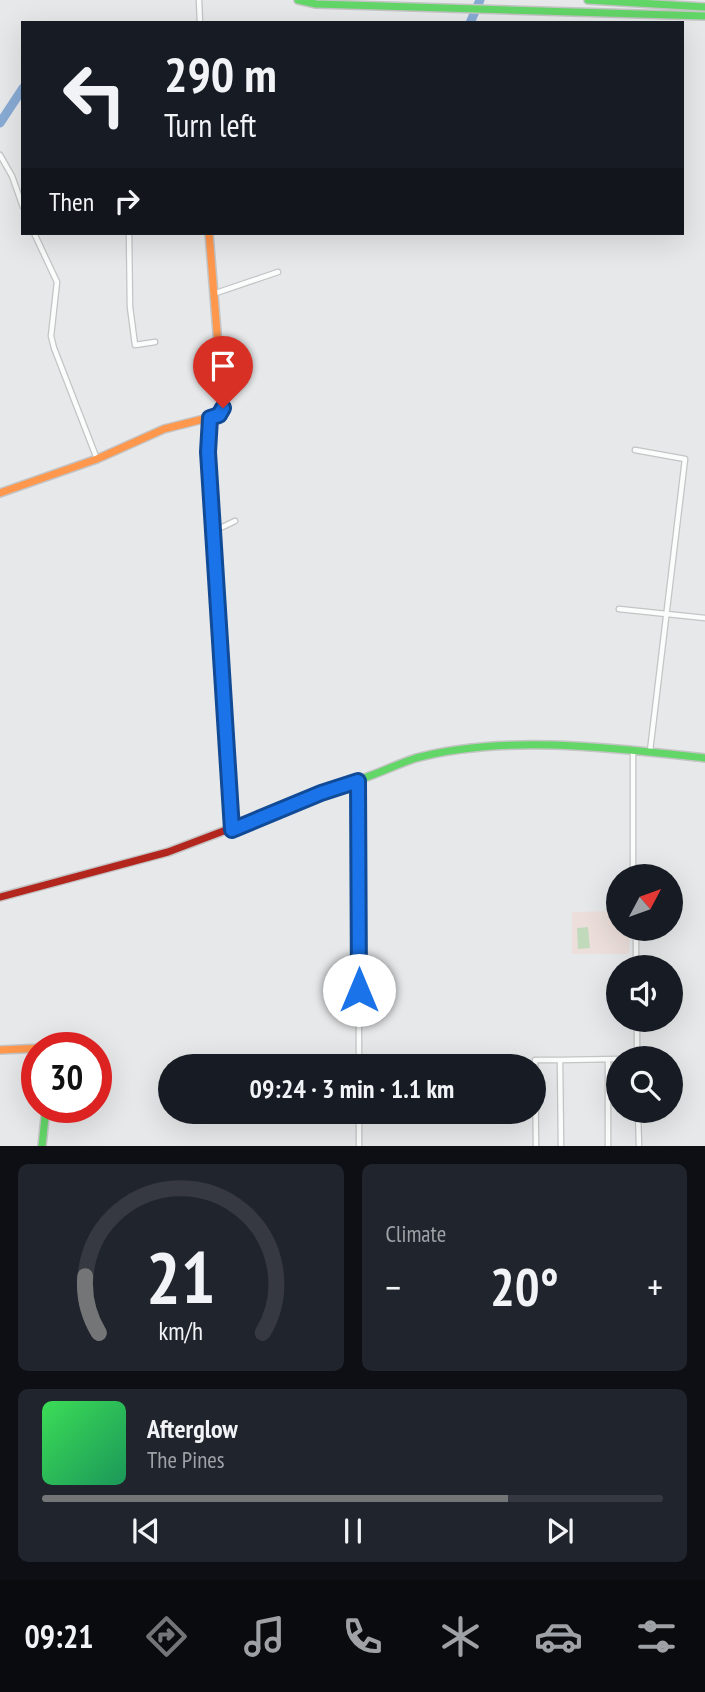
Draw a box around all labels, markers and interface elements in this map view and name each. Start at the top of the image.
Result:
text: 290 m [164,42,277,106]
icon: left [49,49,140,140]
text: Turn left [164,104,256,146]
icon: right [108,182,146,220]
text: Then [49,185,94,218]
pin [193,336,253,408]
icon: arrive [204,347,242,385]
north arrow [606,864,682,942]
map controls [606,864,683,1123]
position arrow [322,953,396,1027]
button: sound [606,955,683,1032]
speed limit sign: 30 [21,1032,112,1123]
button: search [606,1046,683,1123]
text: 09:24 · 3 min · 1.1 km [250,1072,454,1105]
text: Climate [386,1219,446,1248]
text: 21 [146,1230,216,1324]
text: 20° [490,1253,559,1320]
text: − [386,1262,401,1311]
text: + [647,1262,663,1311]
text: km/h [159,1315,203,1347]
text: Afterglow [147,1412,238,1445]
text: The Pines [147,1445,225,1474]
icon: previous [127,1512,165,1550]
icon: pause [334,1512,372,1550]
icon: next [541,1512,579,1550]
icon: directions [142,1612,191,1661]
icon: music [240,1612,289,1661]
icon: phone [338,1612,387,1661]
icon: climate [436,1612,485,1661]
icon: car [534,1612,583,1661]
icon: filters [632,1612,681,1661]
text: 09:21 [24,1615,94,1657]

